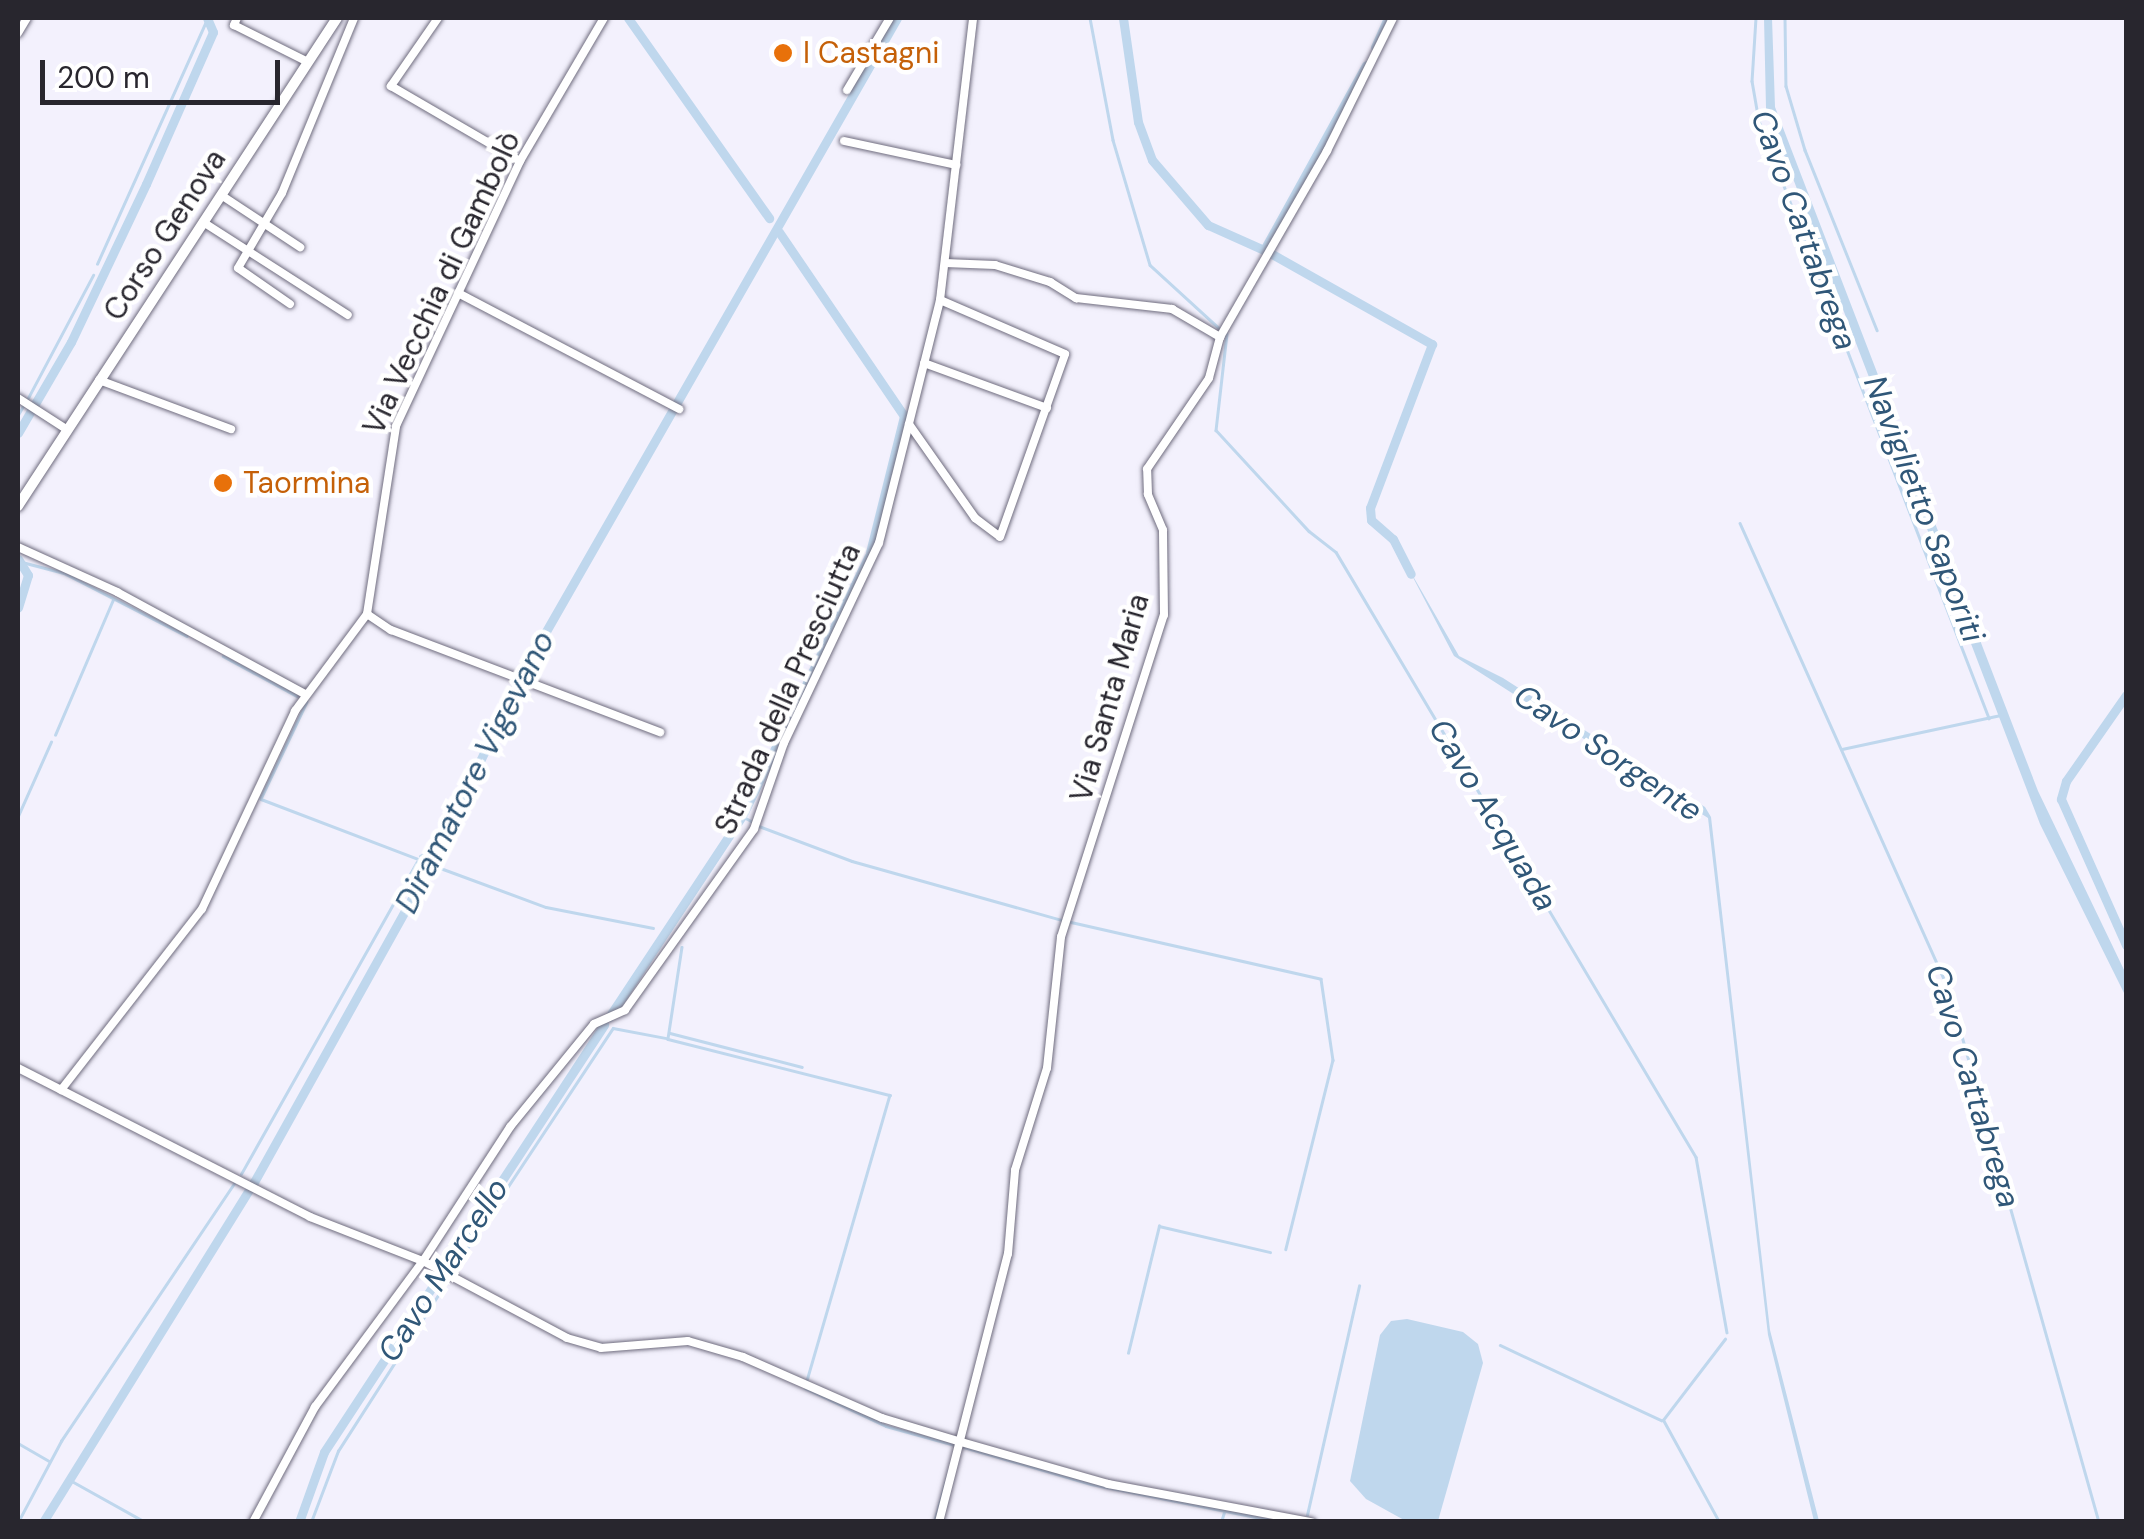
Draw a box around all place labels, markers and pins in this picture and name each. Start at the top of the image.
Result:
place label: I Castagni [803,35,939,71]
marker: I Castagni [772,42,794,64]
place label: Taormina [243,465,370,501]
marker: Taormina [212,472,234,494]

